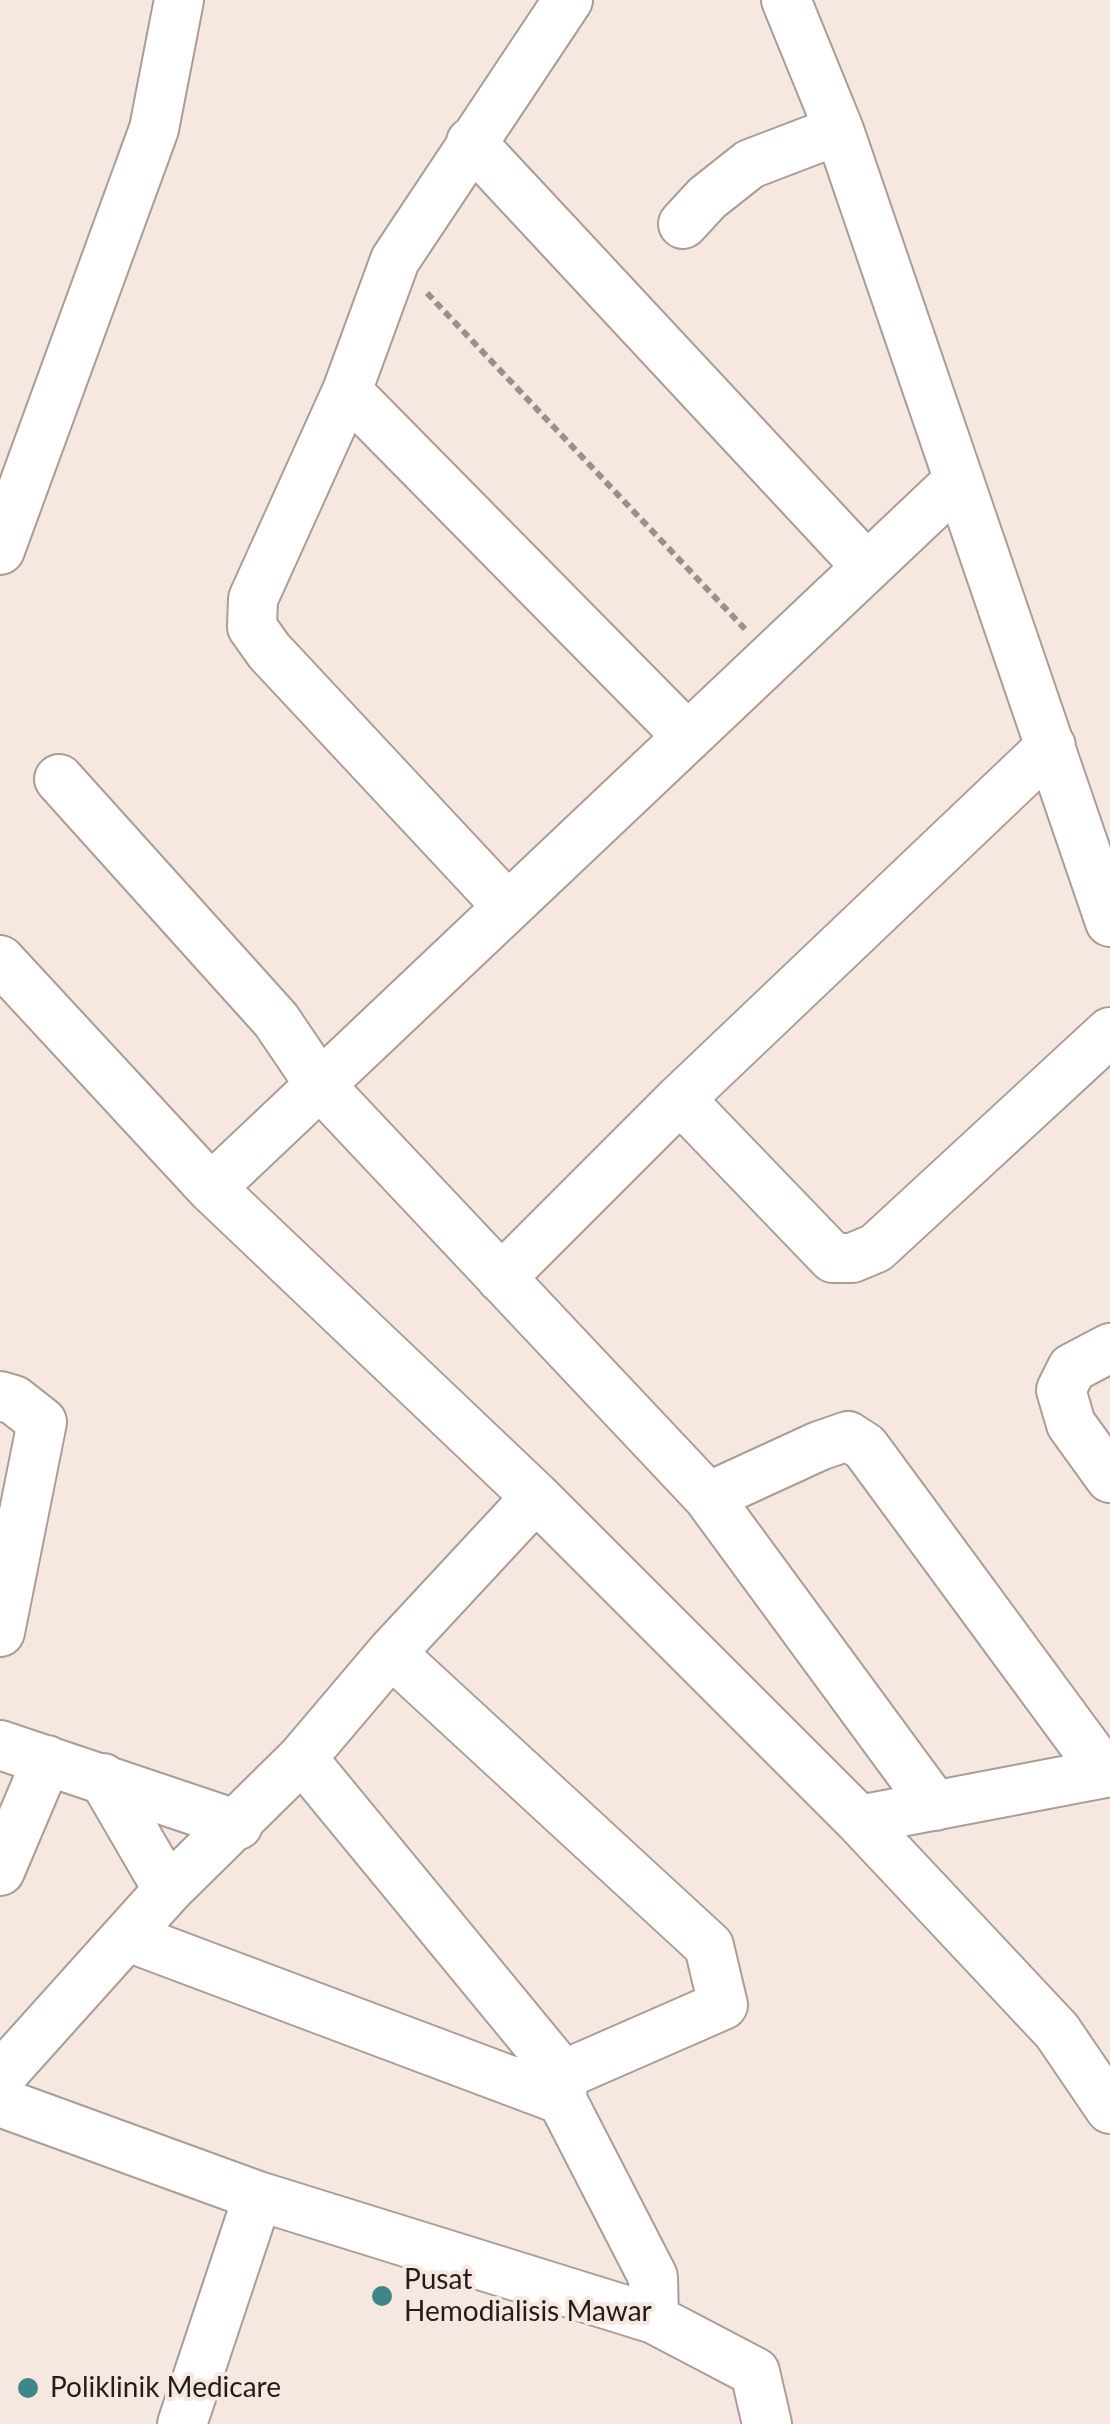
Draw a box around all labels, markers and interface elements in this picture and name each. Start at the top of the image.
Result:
place label: Pusat Hemodialisis Mawar [404,2263,652,2329]
marker: Pusat Hemodialisis Mawar [369,2283,395,2309]
place label: Poliklinik Medicare [50,2371,281,2405]
marker: Poliklinik Medicare [15,2375,41,2401]

